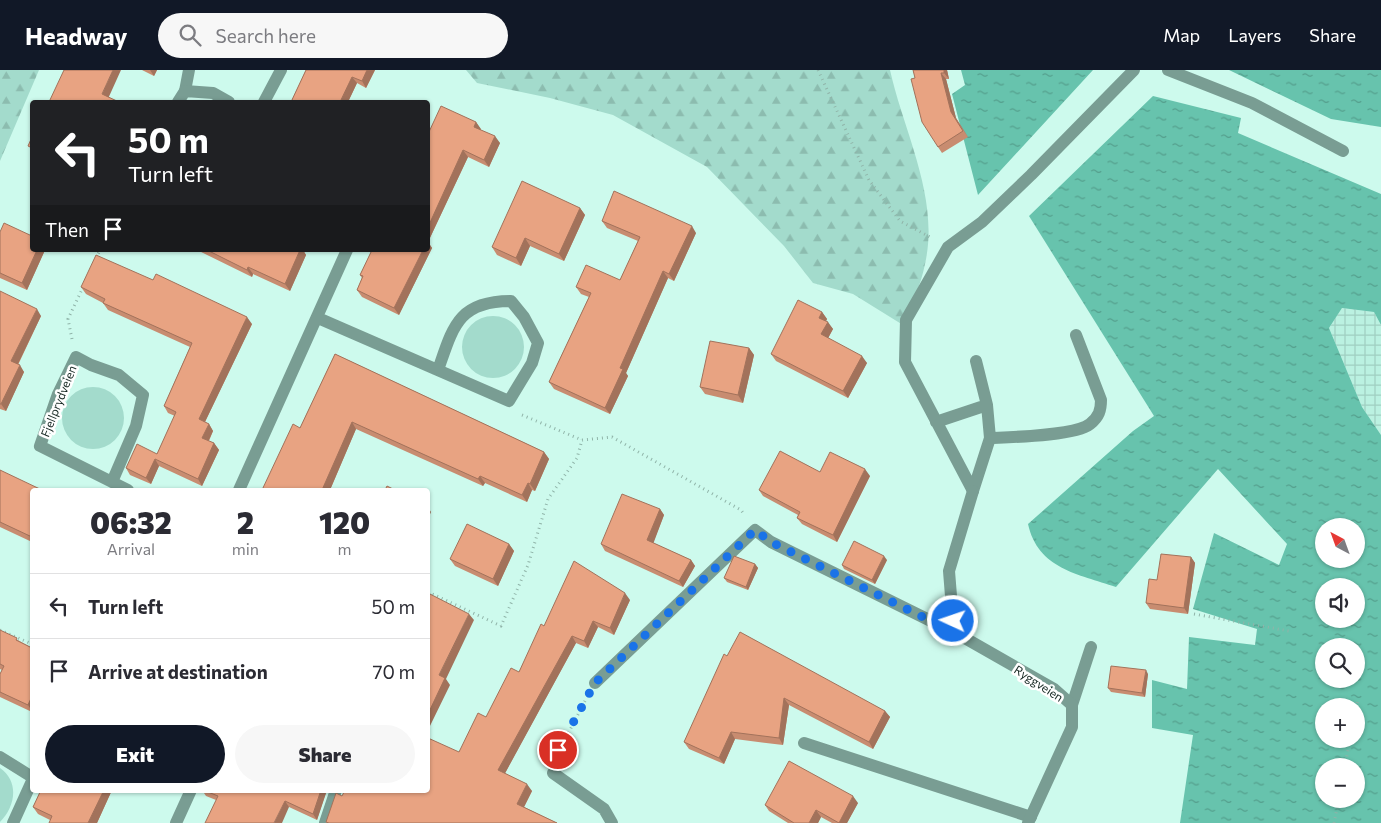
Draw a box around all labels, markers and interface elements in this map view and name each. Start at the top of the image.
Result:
search box [158,13,508,58]
text: Headway [25,21,128,50]
icon: search [176,21,204,49]
text: Search here [216,24,316,47]
text: Map [1163,24,1200,46]
text: Layers [1228,24,1281,46]
text: Share [1309,24,1356,46]
text: 50 m [128,117,209,160]
icon: left [45,120,110,185]
text: Turn left [128,160,213,187]
icon: arrive [99,215,127,243]
text: Then [45,218,89,241]
street label: Fjellprydveien [37,363,79,439]
text: 06:32 [90,503,172,540]
text: 2 [237,503,254,540]
text: 120 [319,503,370,540]
north arrow [1315,518,1365,568]
map controls [1315,518,1365,808]
text: Arrival [107,539,155,558]
text: min [232,539,259,558]
text: m [338,539,351,558]
button: sound [1315,578,1365,628]
icon: left [45,592,73,620]
position arrow [926,594,978,646]
text: Turn left [88,595,163,618]
text: 50 m [371,595,415,618]
button: search [1315,638,1365,688]
icon: arrive [45,657,73,685]
text: Arrive at destination [88,660,268,683]
text: 70 m [372,660,415,683]
street label: Ryggveien [1012,662,1066,704]
button: + [1315,698,1365,748]
button: Exit [45,725,225,783]
button: Share [235,725,415,783]
pin [537,729,579,771]
icon: arrive [544,736,572,764]
button: − [1315,758,1365,808]

